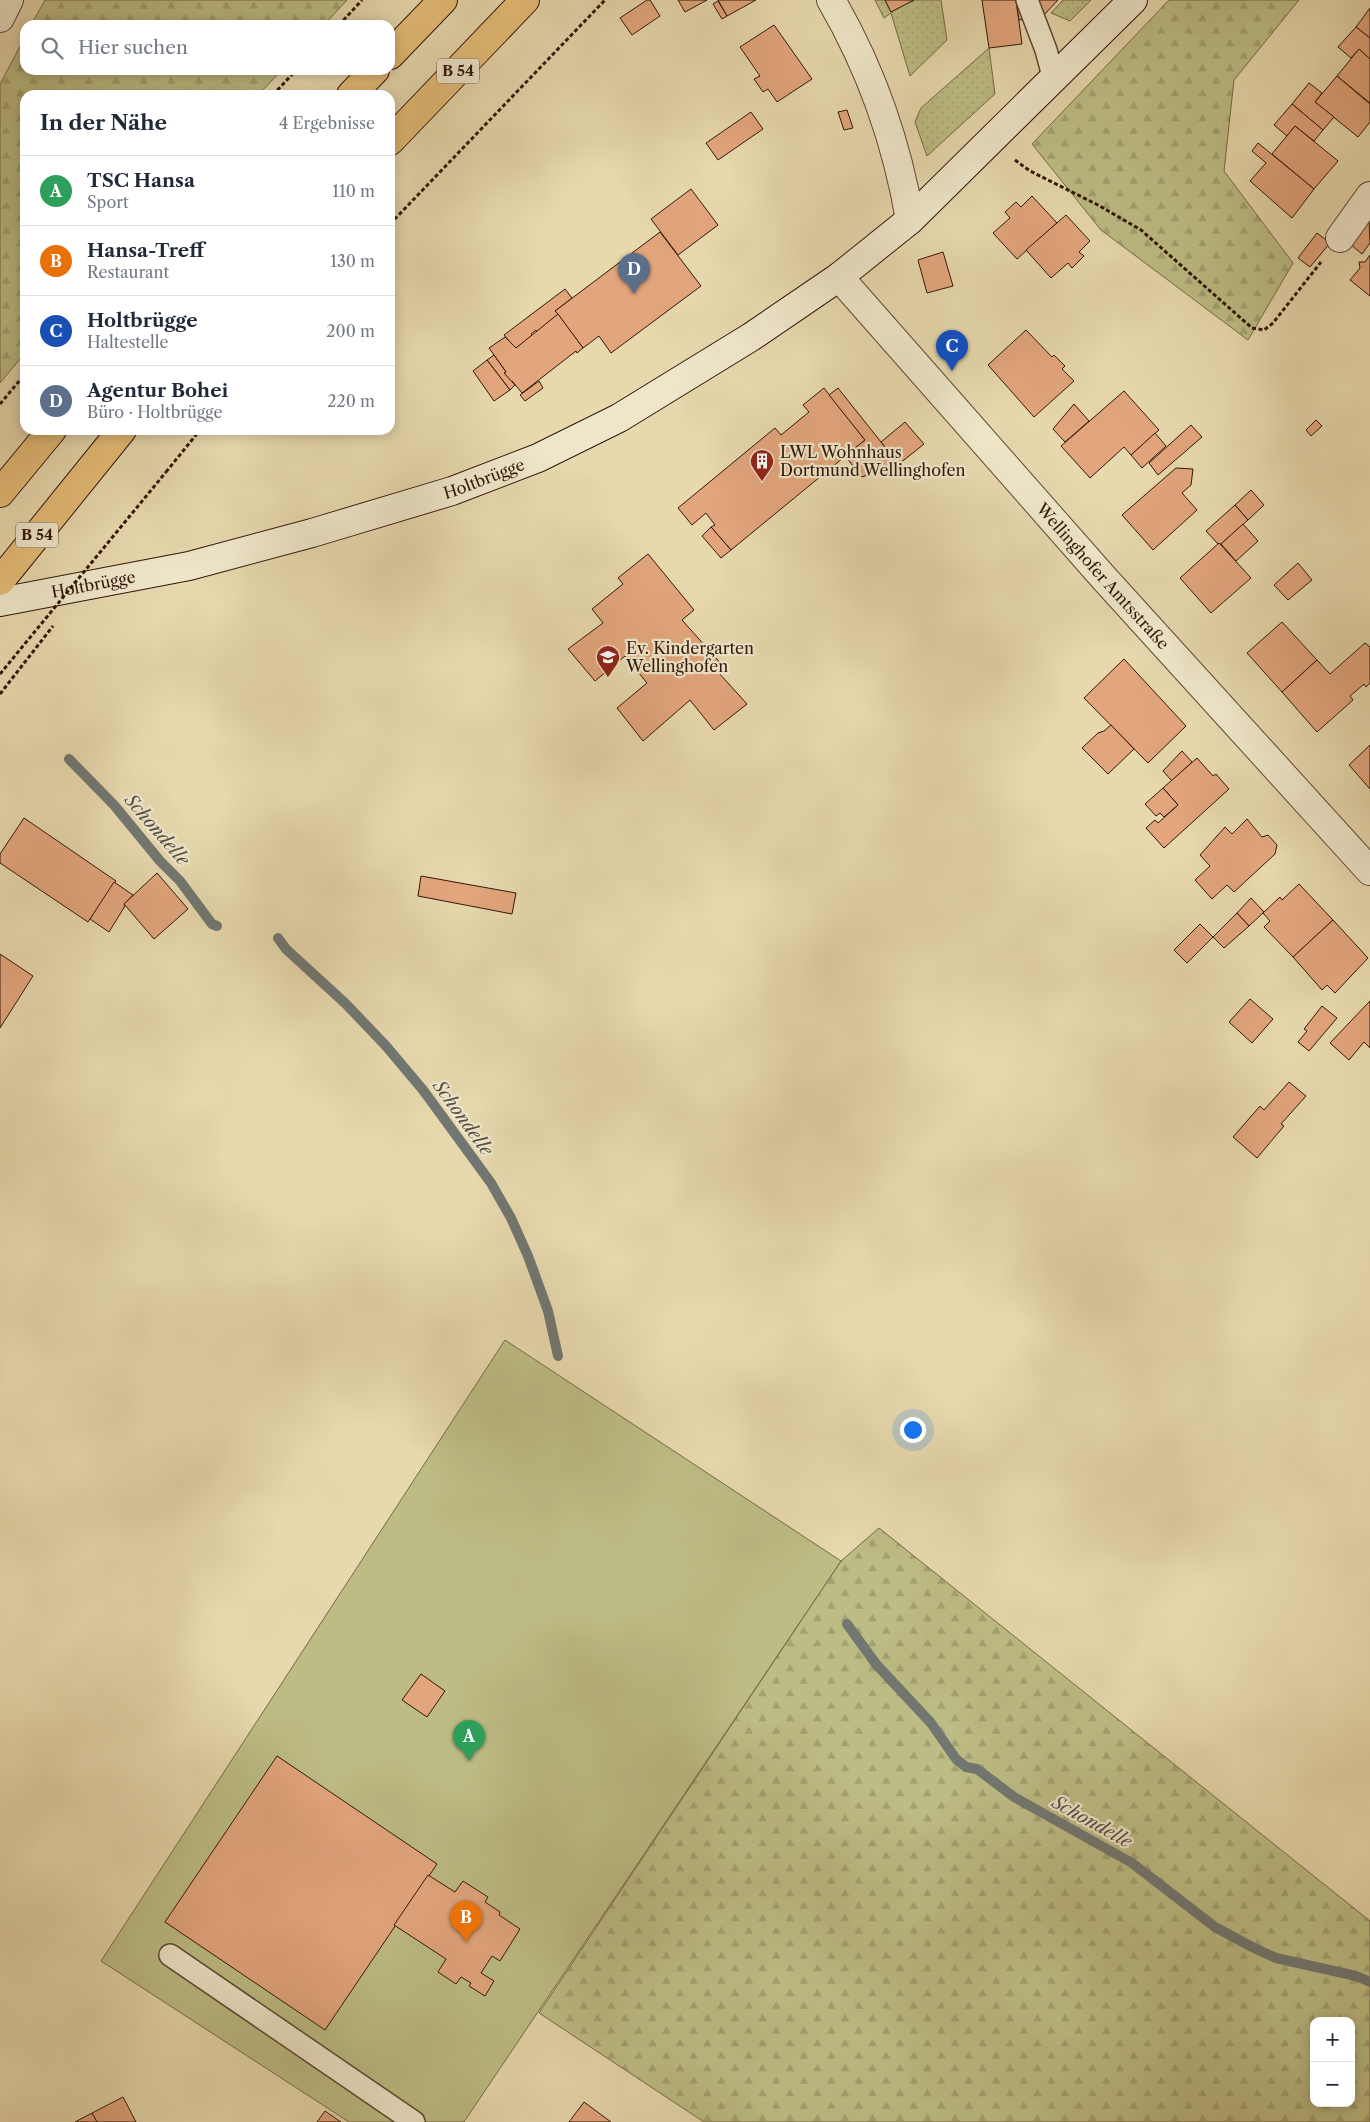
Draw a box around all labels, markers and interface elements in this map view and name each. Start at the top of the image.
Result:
search box [20,20,395,75]
icon: search [38,34,66,62]
text: Hier suchen [78,36,188,59]
road number: B 54 [437,58,479,84]
text: In der Nähe [40,110,167,135]
text: 4 Ergebnisse [279,113,375,133]
text: TSC Hansa [87,169,195,192]
text: A [50,181,62,201]
text: 110 m [332,181,375,201]
text: Sport [87,192,129,212]
text: Hansa-Treff [87,239,204,262]
text: B [50,251,62,271]
text: 130 m [330,251,375,271]
pin: D [618,253,650,294]
text: Restaurant [87,262,169,282]
text: Holtbrügge [87,309,198,332]
text: C [50,321,62,341]
text: 200 m [326,321,375,341]
pin: C [936,330,968,371]
text: Haltestelle [87,332,168,352]
text: Agentur Bohei [87,379,228,402]
text: D [49,391,63,411]
text: 220 m [327,391,375,411]
text: Büro · Holtbrügge [87,402,222,422]
place label: LWL Wohnhaus Dortmund Wellinghofen [780,442,966,480]
building icon: LWL Wohnhaus Dortmund Wellinghofen [749,448,775,482]
street label: Holtbrügge [441,454,527,503]
street label: Wellinghofer Amtsstraße [1032,498,1174,653]
road number: B 54 [16,522,58,548]
street label: Holtbrügge [50,566,137,602]
place label: Ev. Kindergarten Wellinghofen [625,638,754,676]
school or university icon: Ev. Kindergarten Wellinghofen [595,644,621,678]
water label: Schondelle [119,789,195,871]
water label: Schondelle [428,1075,498,1161]
your location [900,1417,926,1443]
pin: A [453,1720,485,1761]
water label: Schondelle [1047,1791,1137,1854]
pin: B [450,1901,482,1942]
map controls [1310,2017,1355,2107]
button: + [1310,2017,1355,2062]
button: − [1310,2062,1355,2107]

